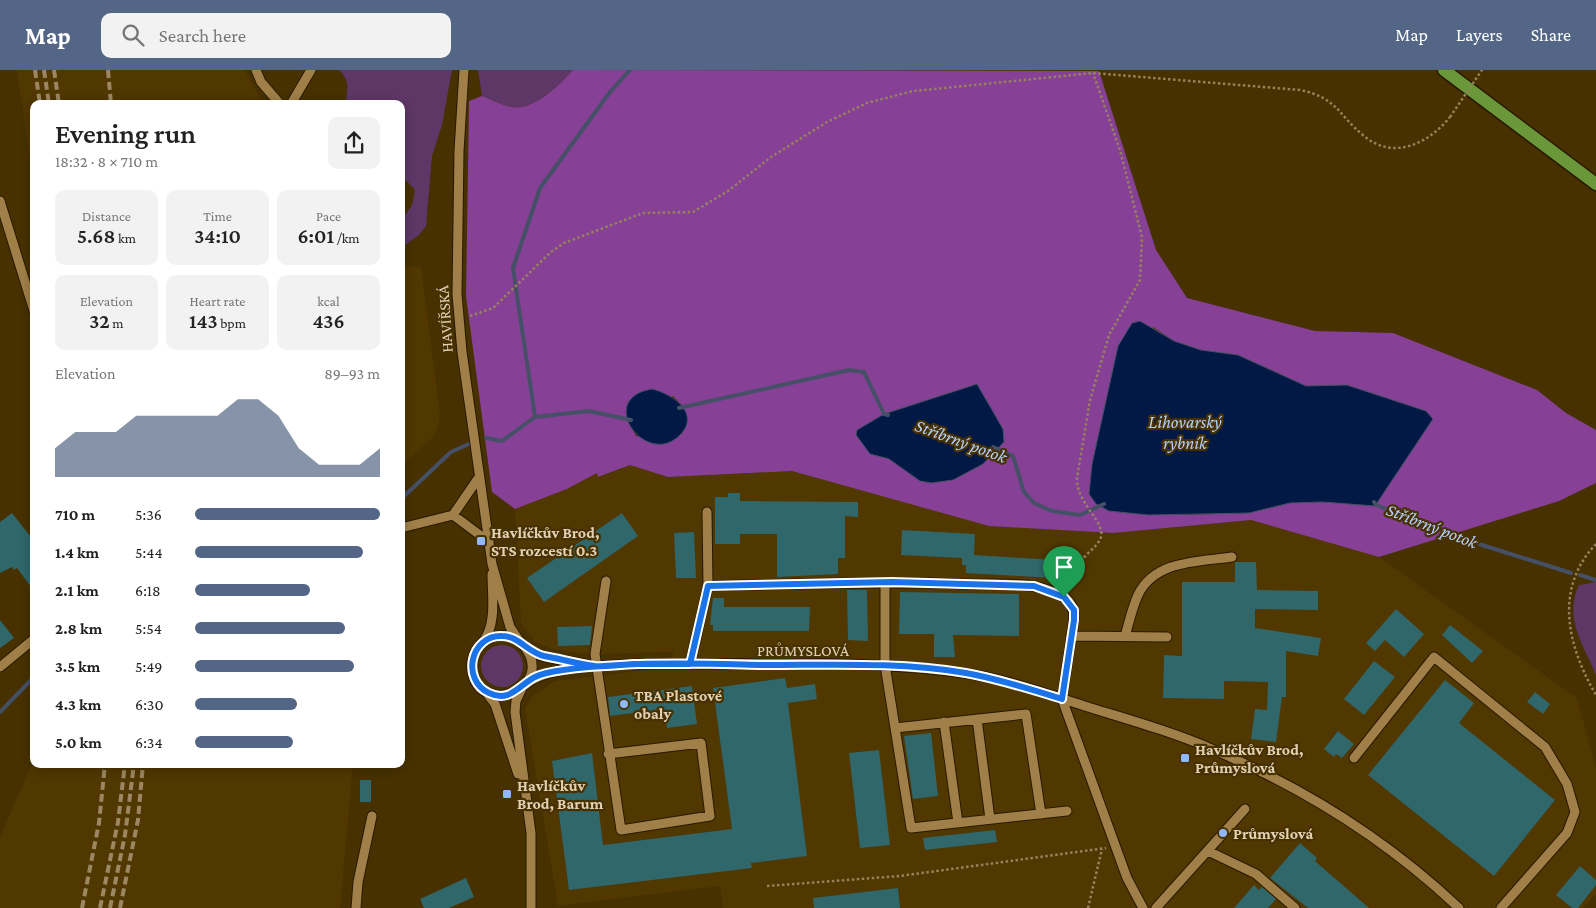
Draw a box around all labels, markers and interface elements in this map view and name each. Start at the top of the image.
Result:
search box [101,13,451,58]
icon: search [119,21,147,49]
text: Map [25,22,71,49]
text: Search here [159,25,246,46]
text: Map [1395,25,1428,45]
text: Layers [1456,25,1503,45]
text: Share [1531,25,1571,45]
button: share [328,117,380,169]
text: Evening run [55,118,196,149]
text: 18:32 · 8 × 710 m [55,153,158,170]
text: Distance [82,208,131,224]
text: Time [203,208,232,224]
text: Pace [316,208,341,224]
text: 5.68 [77,224,115,248]
text: 34:10 [194,224,241,248]
text: 6:01 [297,224,334,248]
text: km [115,230,136,246]
text: /km [334,230,360,246]
street label: HAVÍŘSKÁ [434,284,456,353]
text: Elevation [80,293,133,309]
text: Heart rate [190,293,245,309]
text: kcal [317,293,340,309]
text: 32 [89,309,110,333]
text: 143 [189,309,218,333]
text: 436 [312,309,345,333]
text: m [110,315,124,331]
text: bpm [218,315,246,331]
text: Elevation [55,365,116,382]
text: 89–93 m [324,365,380,382]
water label: Lihovarský rybník [1148,412,1223,453]
water label: Stříbrný potok [912,415,1011,467]
water label: Stříbrný potok [1384,499,1481,553]
text: 710 m [55,506,95,523]
text: 5:36 [135,506,162,523]
place label: Havlíčkův Brod, STS rozcestí 0.3 [491,524,599,559]
marker: Havlíčkův Brod, STS rozcestí 0.3 [475,535,487,547]
text: 1.4 km [55,544,99,561]
text: 5:44 [135,544,163,561]
pin [1043,546,1085,597]
icon: arrive [1050,553,1078,581]
text: 2.1 km [55,582,99,599]
text: 6:18 [135,582,161,599]
text: 2.8 km [55,620,102,637]
text: 5:54 [135,620,162,637]
street label: PRŮMYSLOVÁ [757,642,850,659]
text: 3.5 km [55,658,100,675]
text: 5:49 [135,658,162,675]
place label: TBA Plastové obaly [634,687,723,722]
text: 4.3 km [55,696,101,713]
text: 6:30 [135,696,163,713]
marker: TBA Plastové obaly [618,698,630,710]
text: 5.0 km [55,734,102,751]
text: 6:34 [135,734,163,751]
place label: Havlíčkův Brod, Průmyslová [1195,741,1303,776]
marker: Havlíčkův Brod, Průmyslová [1179,752,1191,764]
place label: Havlíčkův Brod, Barum [517,777,604,812]
marker: Havlíčkův Brod, Barum [501,788,513,800]
place label: Průmyslová [1233,825,1313,842]
marker: Průmyslová [1217,827,1229,839]

